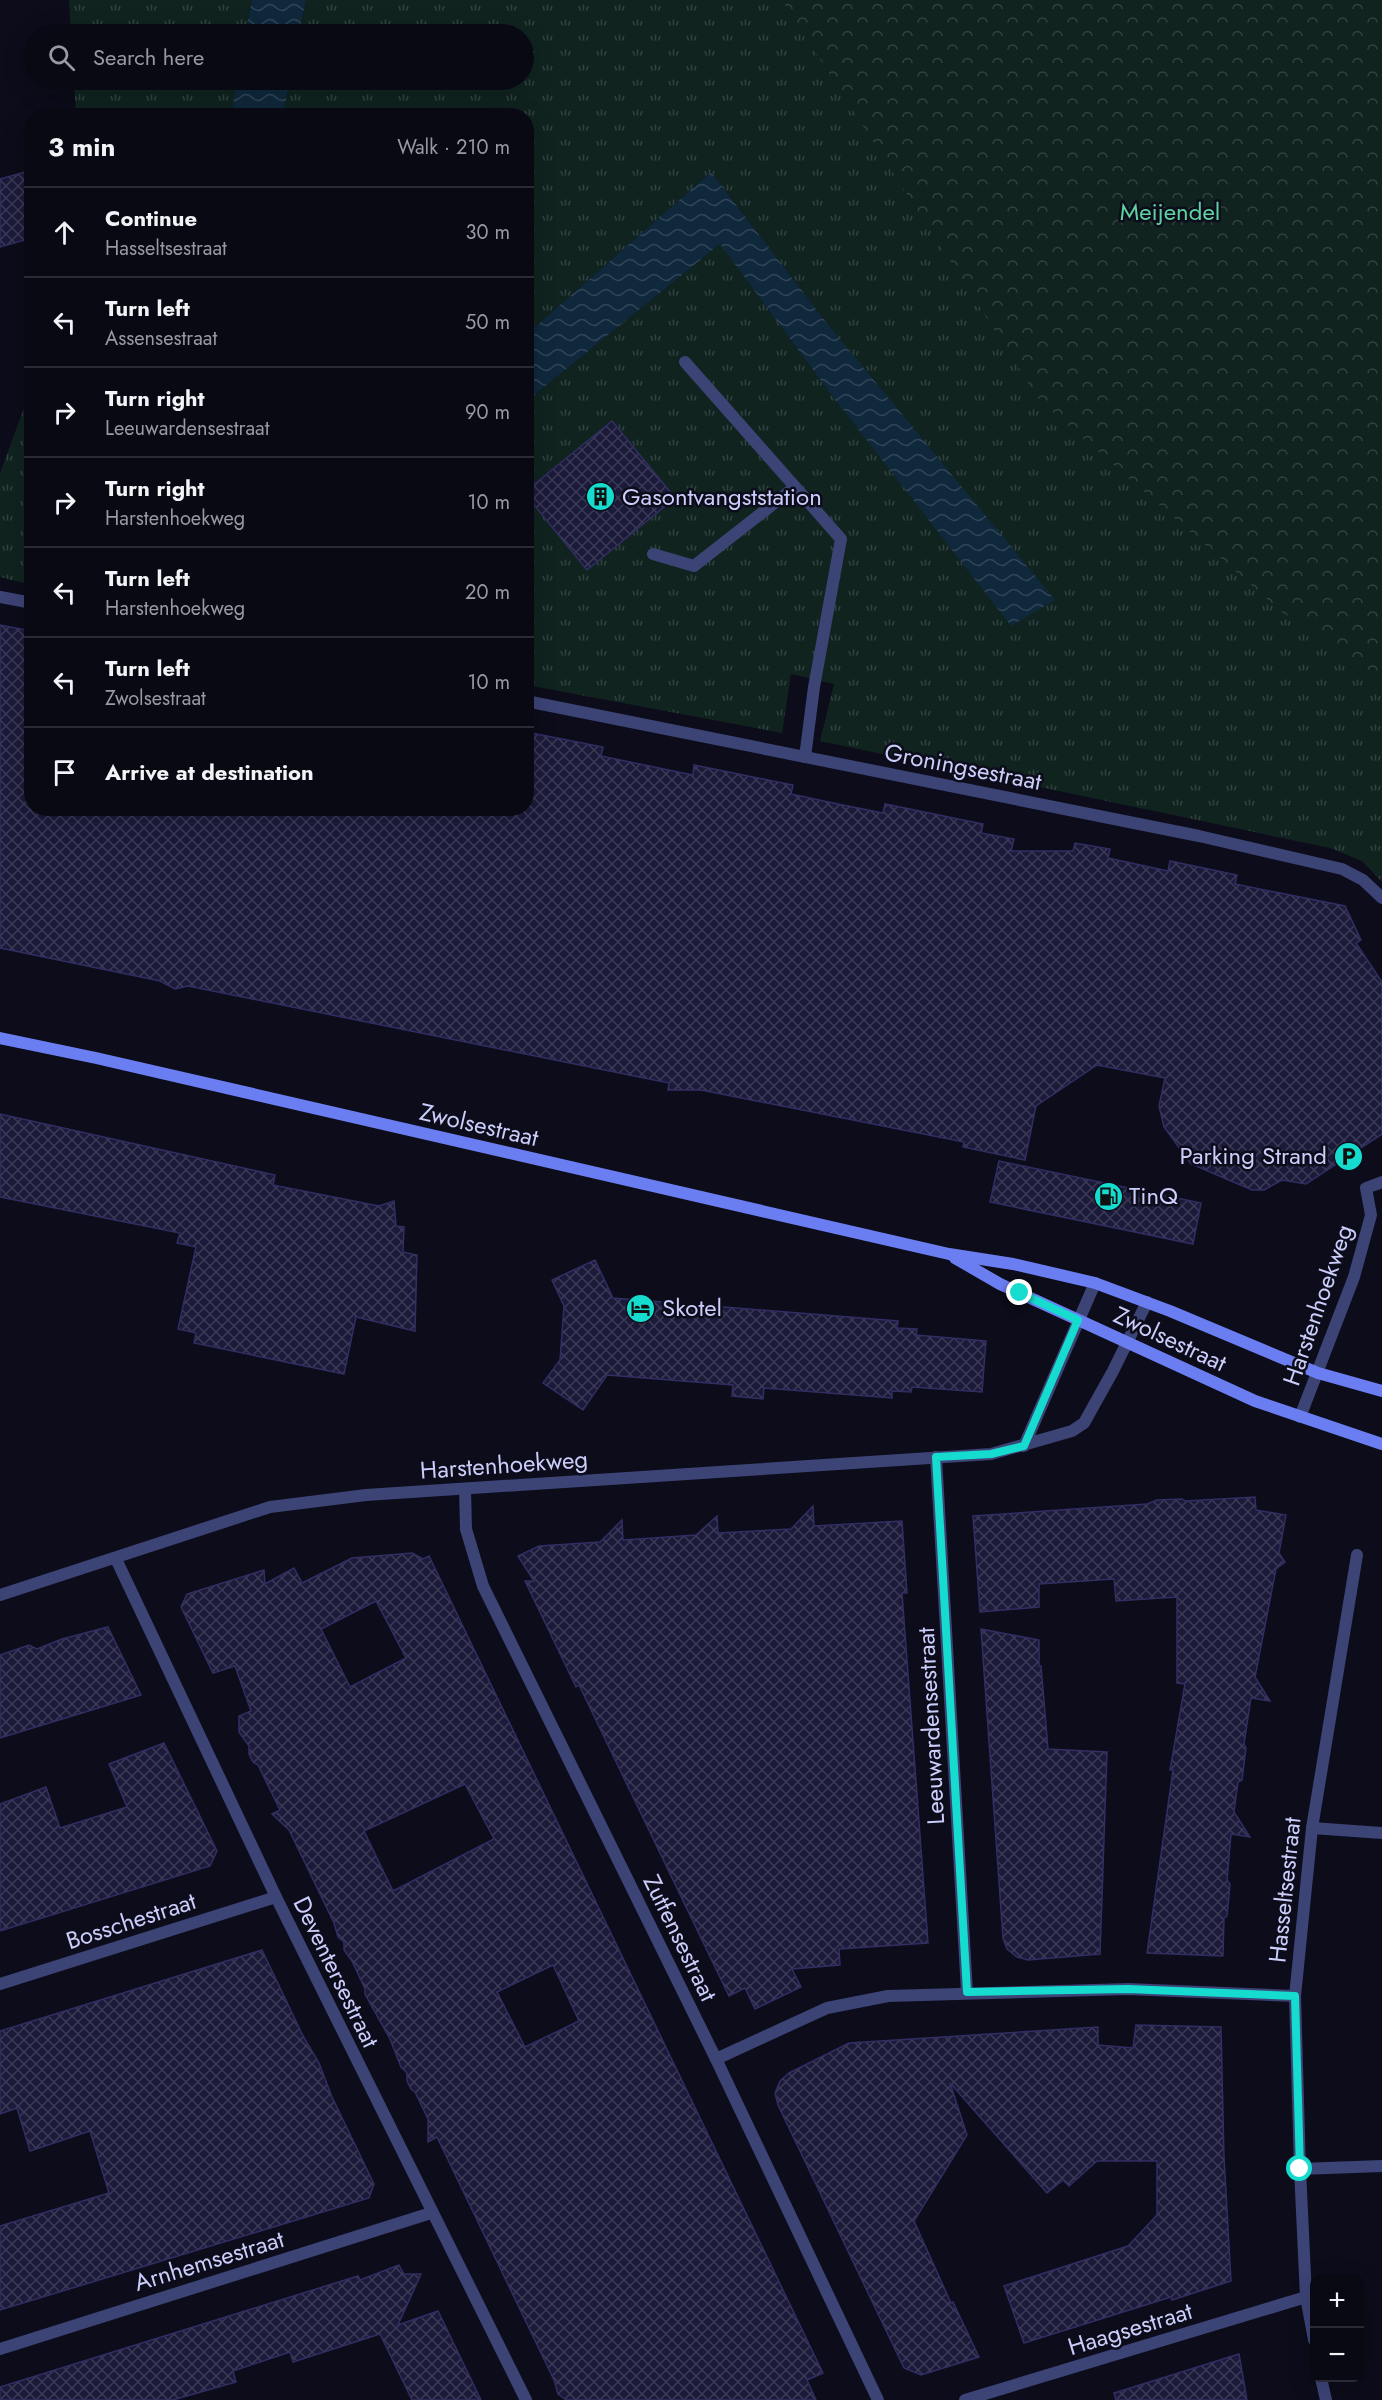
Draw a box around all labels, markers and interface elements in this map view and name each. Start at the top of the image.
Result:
search box [24,24,534,90]
icon: search [45,41,78,74]
text: Search here [93,41,204,73]
text: 3 min [48,128,115,166]
text: Walk · 210 m [397,133,510,162]
park label: Meijendel [1120,194,1220,229]
text: Continue [105,202,197,234]
icon: ahead [48,216,81,249]
text: 30 m [465,218,510,247]
text: Hasseltsestraat [105,234,227,263]
text: Turn left [105,292,190,324]
icon: left [48,306,81,339]
text: 50 m [465,308,510,337]
text: Assensestraat [105,324,217,353]
text: Turn right [105,382,205,414]
icon: right [48,396,81,429]
text: 90 m [465,398,510,427]
text: Leeuwardensestraat [105,414,270,443]
text: Turn right [105,472,205,504]
place label: Gasontvangststation [622,479,822,514]
building icon: Gasontvangststation [585,481,617,513]
icon: right [48,486,81,519]
text: 10 m [467,488,510,517]
text: Harstenhoekweg [105,504,245,533]
text: Turn left [105,562,190,594]
icon: left [48,576,81,609]
text: 20 m [465,578,510,607]
text: Harstenhoekweg [105,594,245,623]
text: Turn left [105,652,190,684]
icon: left [48,666,81,699]
text: 10 m [467,668,510,697]
text: Zwolsestraat [105,684,206,713]
street label: Groningsestraat [882,734,1045,799]
icon: arrive [48,756,81,789]
text: Arrive at destination [105,756,314,788]
street label: Zwolsestraat [416,1094,542,1155]
place label: Parking Strand [1180,1138,1327,1173]
parking icon: Parking Strand [1332,1140,1364,1172]
place label: TinQ [1129,1178,1178,1213]
fuel station icon: TinQ [1092,1180,1124,1212]
street label: Harstenhoekweg [1274,1220,1361,1390]
route end [1006,1279,1032,1305]
place label: Skotel [662,1290,722,1325]
hotel icon: Skotel [625,1292,657,1324]
street label: Zwolsestraat [1108,1297,1233,1380]
street label: Harstenhoekweg [419,1441,589,1488]
street label: Leeuwardensestraat [908,1626,953,1826]
street label: Hasseltsestraat [1259,1815,1310,1964]
street label: Zutfensestraat [635,1868,726,2007]
street label: Bosschestraat [61,1883,201,1958]
street label: Deventersestraat [285,1890,388,2054]
route start [1286,2155,1312,2181]
street label: Arnhemsestraat [130,2221,288,2300]
map controls [1310,2274,1364,2382]
button: + [1310,2274,1364,2328]
street label: Haagsestraat [1063,2293,1197,2364]
button: − [1310,2328,1364,2382]

